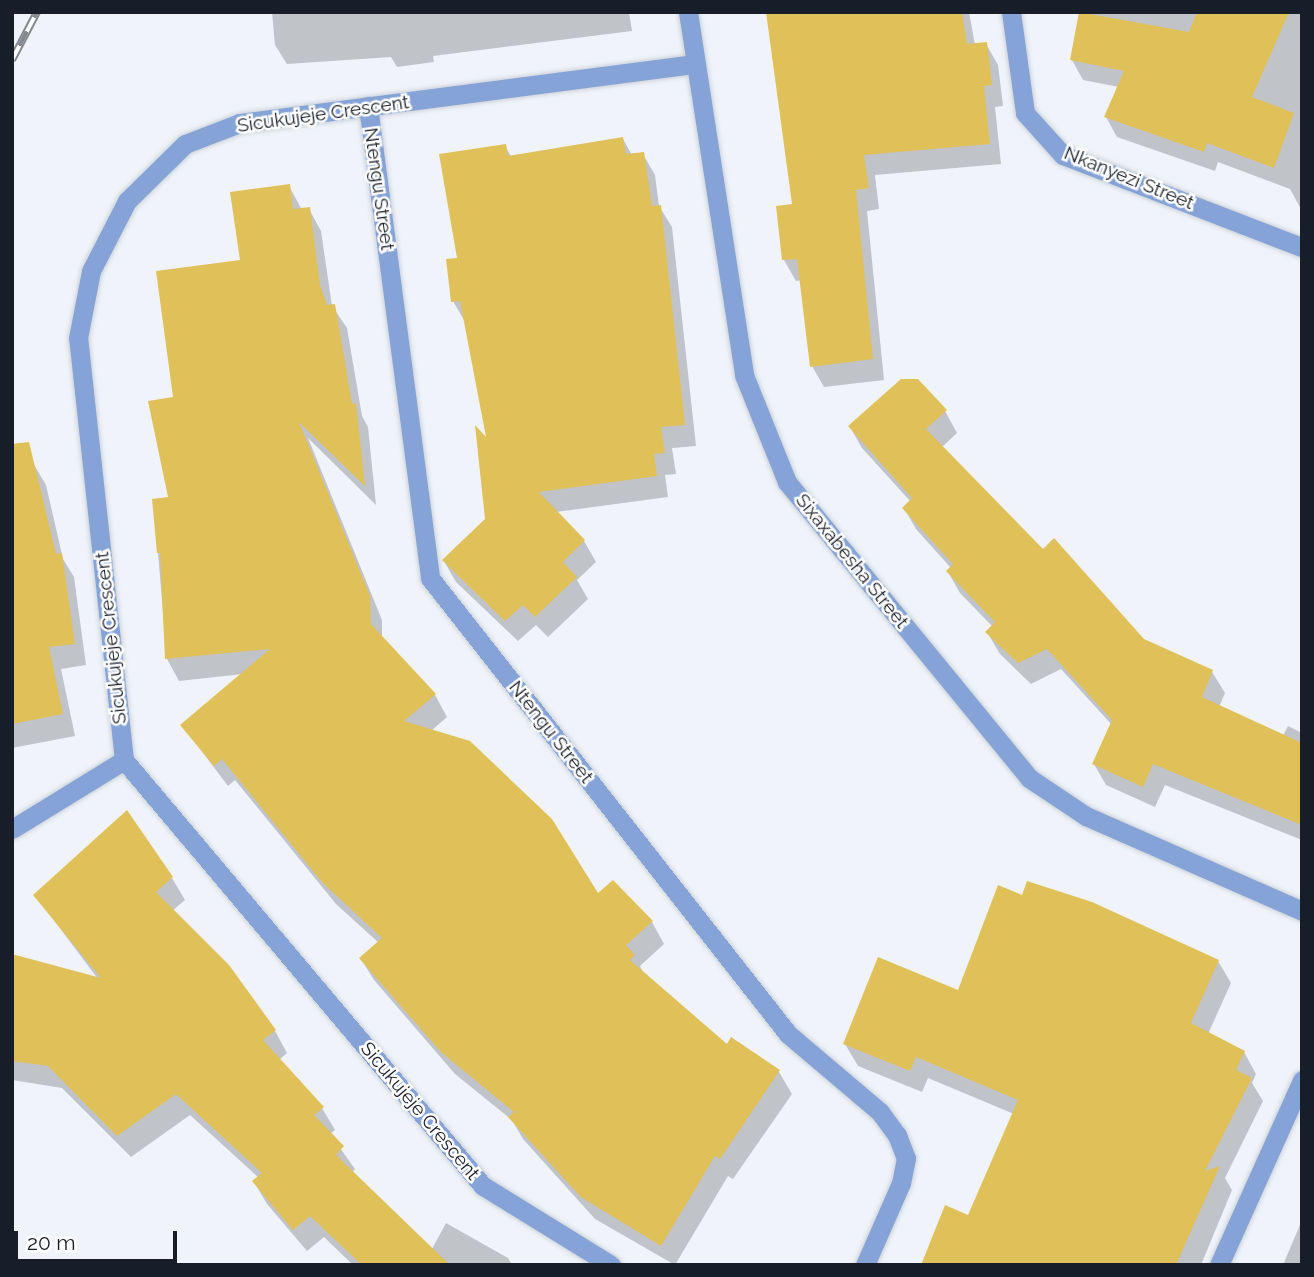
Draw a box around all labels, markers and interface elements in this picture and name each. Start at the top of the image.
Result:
street label: Sicukujeje Crescent [236,91,410,137]
street label: Ntengu Street [359,126,399,252]
street label: Nkanyezi Street [1061,142,1197,214]
street label: Sixaxabesha Street [791,489,913,633]
street label: Sicukujeje Crescent [91,551,131,725]
street label: Ntengu Street [504,676,598,788]
street label: Sicukujeje Crescent [356,1037,484,1185]
scale bar [18,1218,180,1262]
text: 20 m [27,1230,75,1255]

